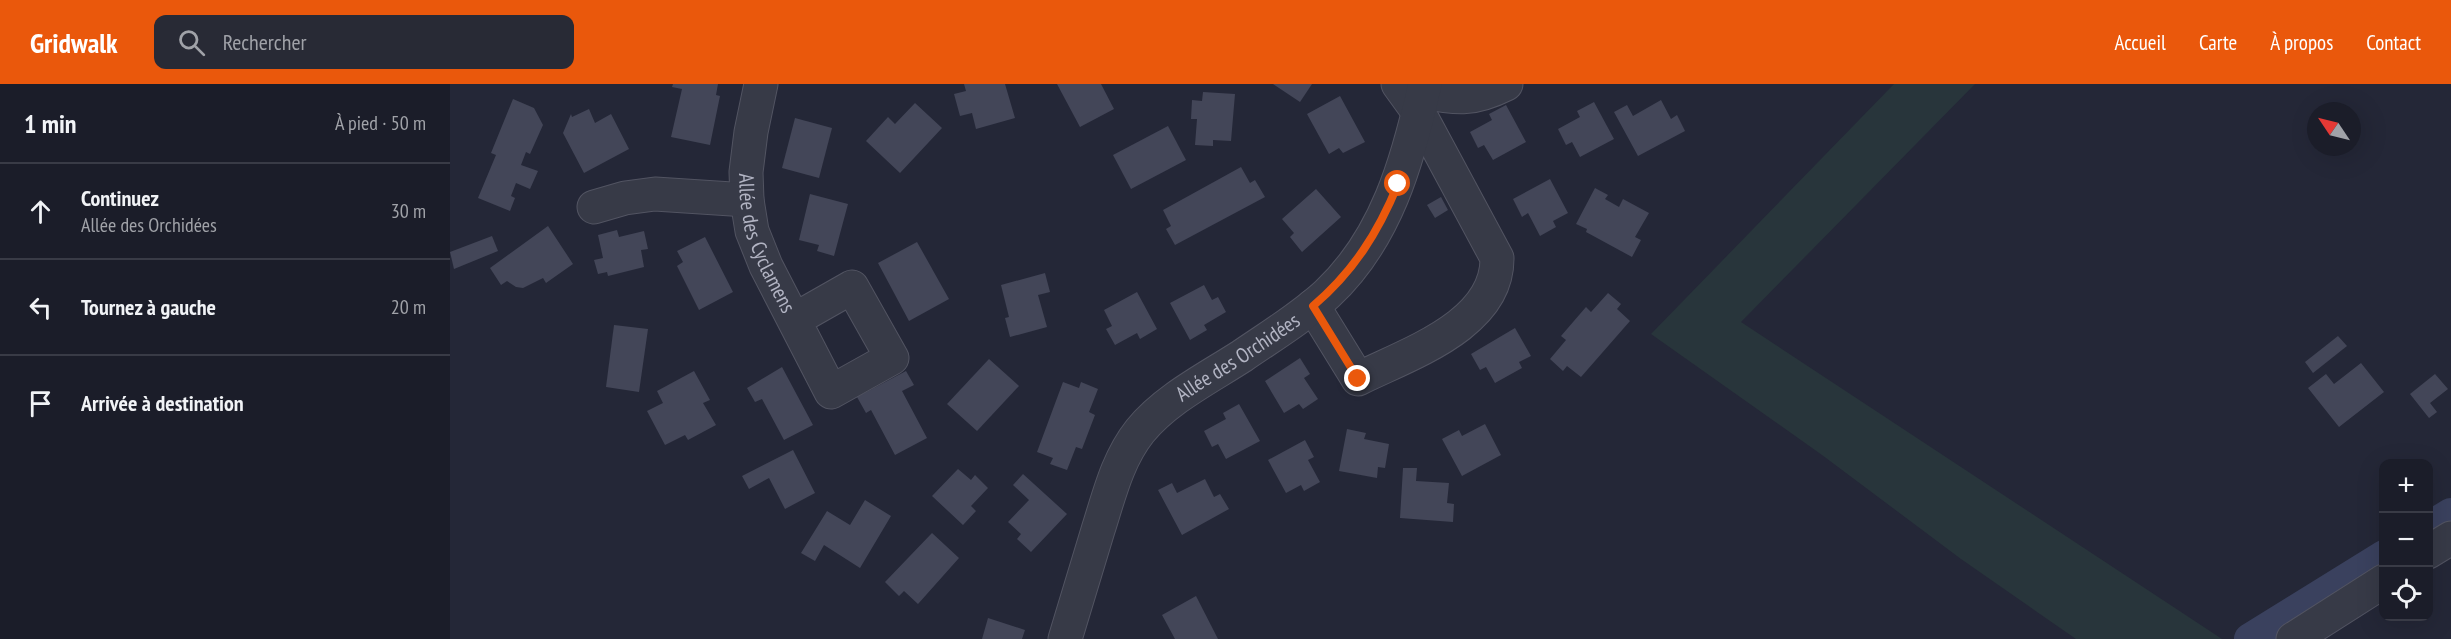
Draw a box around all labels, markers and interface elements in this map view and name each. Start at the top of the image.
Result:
search box [154,15,574,69]
text: Gridwalk [30,24,118,61]
icon: search [175,26,208,59]
text: Rechercher [223,28,307,56]
text: Accueil [2114,29,2166,56]
text: Carte [2199,29,2237,56]
text: À propos [2270,29,2333,56]
text: Contact [2366,29,2421,56]
north arrow [2307,102,2361,156]
text: 1 min [24,107,77,140]
text: À pied · 50 m [335,110,426,136]
route start [1384,170,1410,196]
street label: Allée des Cyclamens [733,173,802,317]
text: Continuez [81,184,159,212]
icon: ahead [24,195,57,228]
text: 30 m [391,198,426,224]
text: Allée des Orchidées [81,212,217,238]
icon: left [24,291,57,324]
text: Tournez à gauche [81,293,216,321]
text: 20 m [391,294,426,320]
street label: Allée des Orchidées [1170,307,1305,407]
route end [1344,365,1370,391]
icon: arrive [24,387,57,420]
text: Arrivée à destination [81,389,244,417]
map controls [2379,459,2433,621]
button: + [2379,459,2433,513]
button: − [2379,513,2433,567]
button: locate [2379,567,2433,621]

